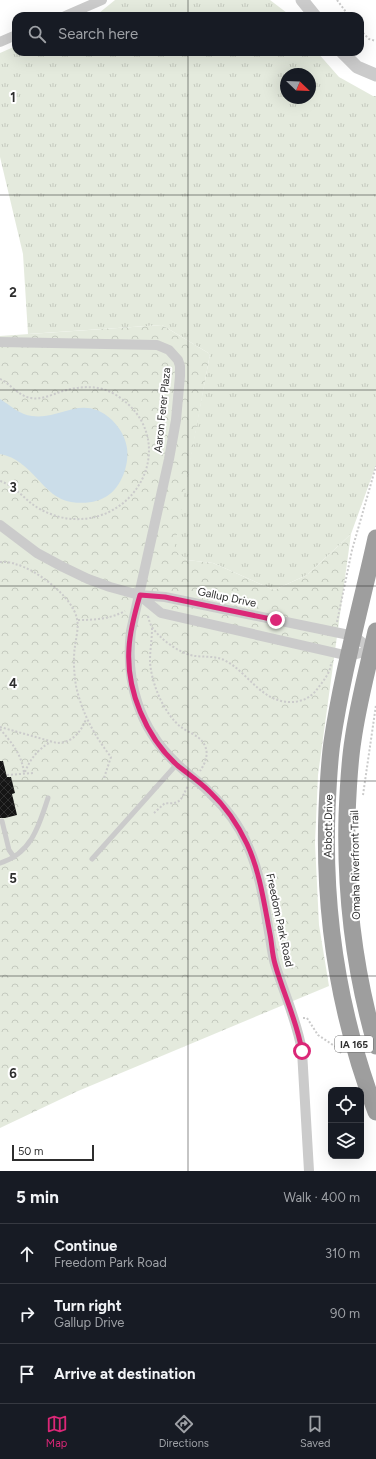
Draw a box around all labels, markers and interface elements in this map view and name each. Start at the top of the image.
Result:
search box [12,12,364,56]
icon: search [26,23,48,45]
text: Search here [58,25,138,43]
north arrow [280,68,316,104]
text: 1 [10,90,16,105]
text: 2 [9,285,17,300]
street label: Aaron Ferer Plaza [152,367,173,453]
text: 3 [9,480,17,495]
street label: Gallup Drive [196,585,257,610]
route end [267,611,285,629]
text: 4 [9,676,17,691]
street label: Abbott Drive [321,794,336,858]
street label: Omaha Riverfront Trail [348,810,363,920]
text: 5 [9,871,17,886]
street label: Freedom Park Road [263,872,296,968]
road number: IA 165 [335,1036,373,1052]
route start [293,1042,311,1060]
text: 6 [9,1066,17,1081]
map controls [328,1087,364,1159]
button: locate [328,1087,364,1123]
button: layers [328,1123,364,1159]
scale bar [12,1143,94,1162]
text: 50 m [18,1145,43,1158]
text: 5 min [16,1187,59,1207]
text: Walk · 400 m [284,1190,360,1205]
text: Continue [54,1237,117,1255]
icon: ahead [16,1243,38,1265]
text: 310 m [325,1246,360,1261]
text: Freedom Park Road [54,1255,167,1270]
text: Turn right [54,1297,122,1315]
icon: right [16,1303,38,1325]
text: 90 m [330,1306,360,1321]
text: Gallup Drive [54,1315,124,1330]
icon: arrive [16,1363,38,1385]
text: Arrive at destination [54,1365,195,1383]
tab: Map [46,1413,68,1450]
tab: Directions [159,1413,209,1450]
tab: Saved [300,1413,330,1450]

